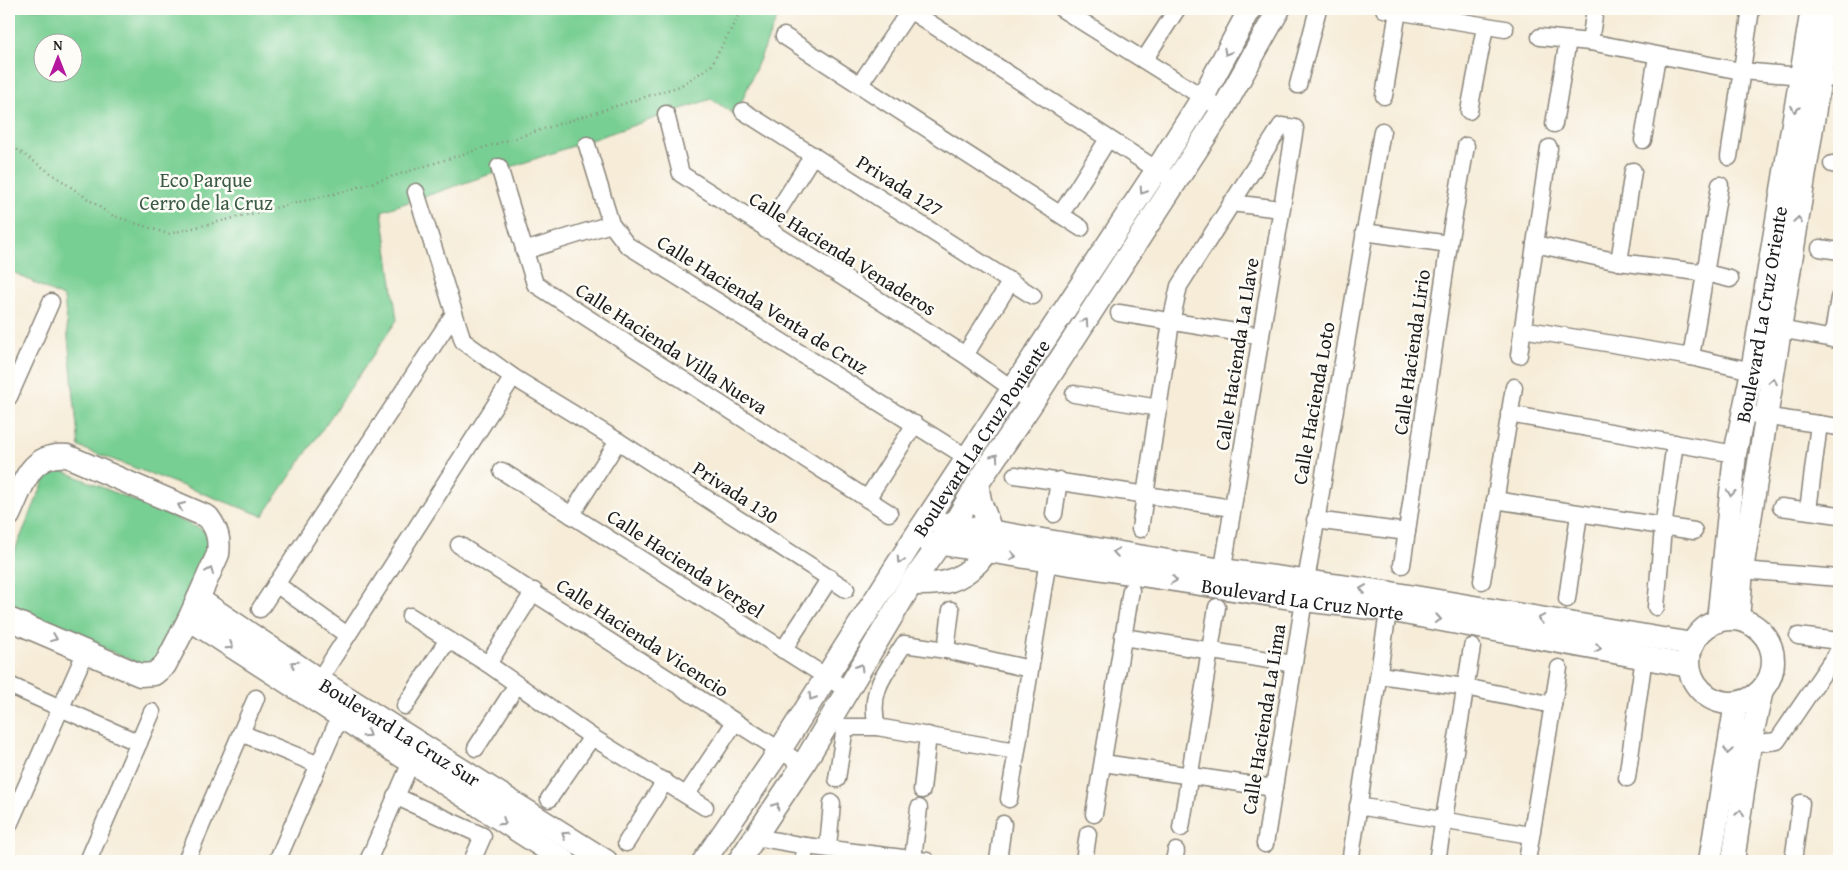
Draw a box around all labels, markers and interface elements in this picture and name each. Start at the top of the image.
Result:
north arrow [32,32,82,82]
text: N [53,35,63,55]
one-way arrow [1223,46,1233,55]
one-way arrow [1790,104,1800,113]
street label: Privada 127 [851,147,949,223]
park label: Eco Parque Cerro de la Cruz [139,165,273,217]
street label: Calle Hacienda Venaderos [744,184,942,323]
one-way arrow [1140,186,1150,195]
street label: Boulevard La Cruz Oriente [1727,204,1794,425]
one-way arrow [1792,216,1803,224]
street label: Calle Hacienda Venta de Cruz [652,227,874,381]
street label: Calle Hacienda La Llave [1206,256,1266,452]
street label: Calle Hacienda Lirio [1385,267,1437,437]
street label: Calle Hacienda Villa Nueva [570,275,774,421]
one-way arrow [1079,318,1088,327]
street label: Calle Hacienda Loto [1284,319,1342,487]
street label: Boulevard La Cruz Poniente [905,333,1056,542]
one-way arrow [1768,377,1778,385]
street label: Privada 130 [687,453,785,531]
one-way arrow [989,454,998,463]
one-way arrow [1726,489,1737,497]
one-way arrow [177,501,186,512]
street label: Calle Hacienda Vergel [602,501,771,625]
one-way arrow [1111,548,1120,558]
one-way arrow [1009,550,1017,560]
one-way arrow [897,555,906,564]
one-way arrow [204,567,215,576]
street label: Calle Hacienda Vicencio [551,570,735,704]
street label: Boulevard La Cruz Norte [1199,570,1406,627]
one-way arrow [1169,575,1178,585]
one-way arrow [1359,584,1367,595]
one-way arrow [1434,614,1443,624]
one-way arrow [1536,614,1545,624]
street label: Calle Hacienda La Lima [1234,621,1292,816]
one-way arrow [49,632,58,642]
one-way arrow [225,639,234,649]
one-way arrow [1594,643,1603,653]
one-way arrow [291,661,300,670]
one-way arrow [854,664,864,673]
street label: Boulevard La Cruz Sur [315,670,487,793]
one-way arrow [809,692,819,701]
one-way arrow [361,728,371,737]
one-way arrow [1724,747,1734,756]
one-way arrow [770,803,779,812]
one-way arrow [1734,809,1745,817]
one-way arrow [498,816,507,825]
one-way arrow [561,832,570,841]

